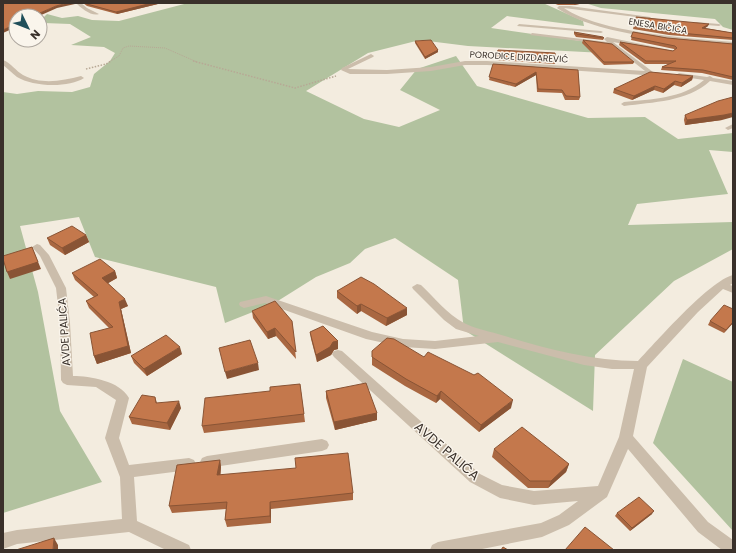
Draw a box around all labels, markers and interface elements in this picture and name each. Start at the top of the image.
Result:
north arrow [8,8,48,48]
street label: ENESA BIČIĆA [628,15,688,37]
text: N [27,26,44,43]
street label: PORODICE DIZDAREVIĆ [469,48,569,66]
street label: AVDE PALIĆA [54,297,74,367]
street label: AVDE PALIĆA [410,417,484,485]

